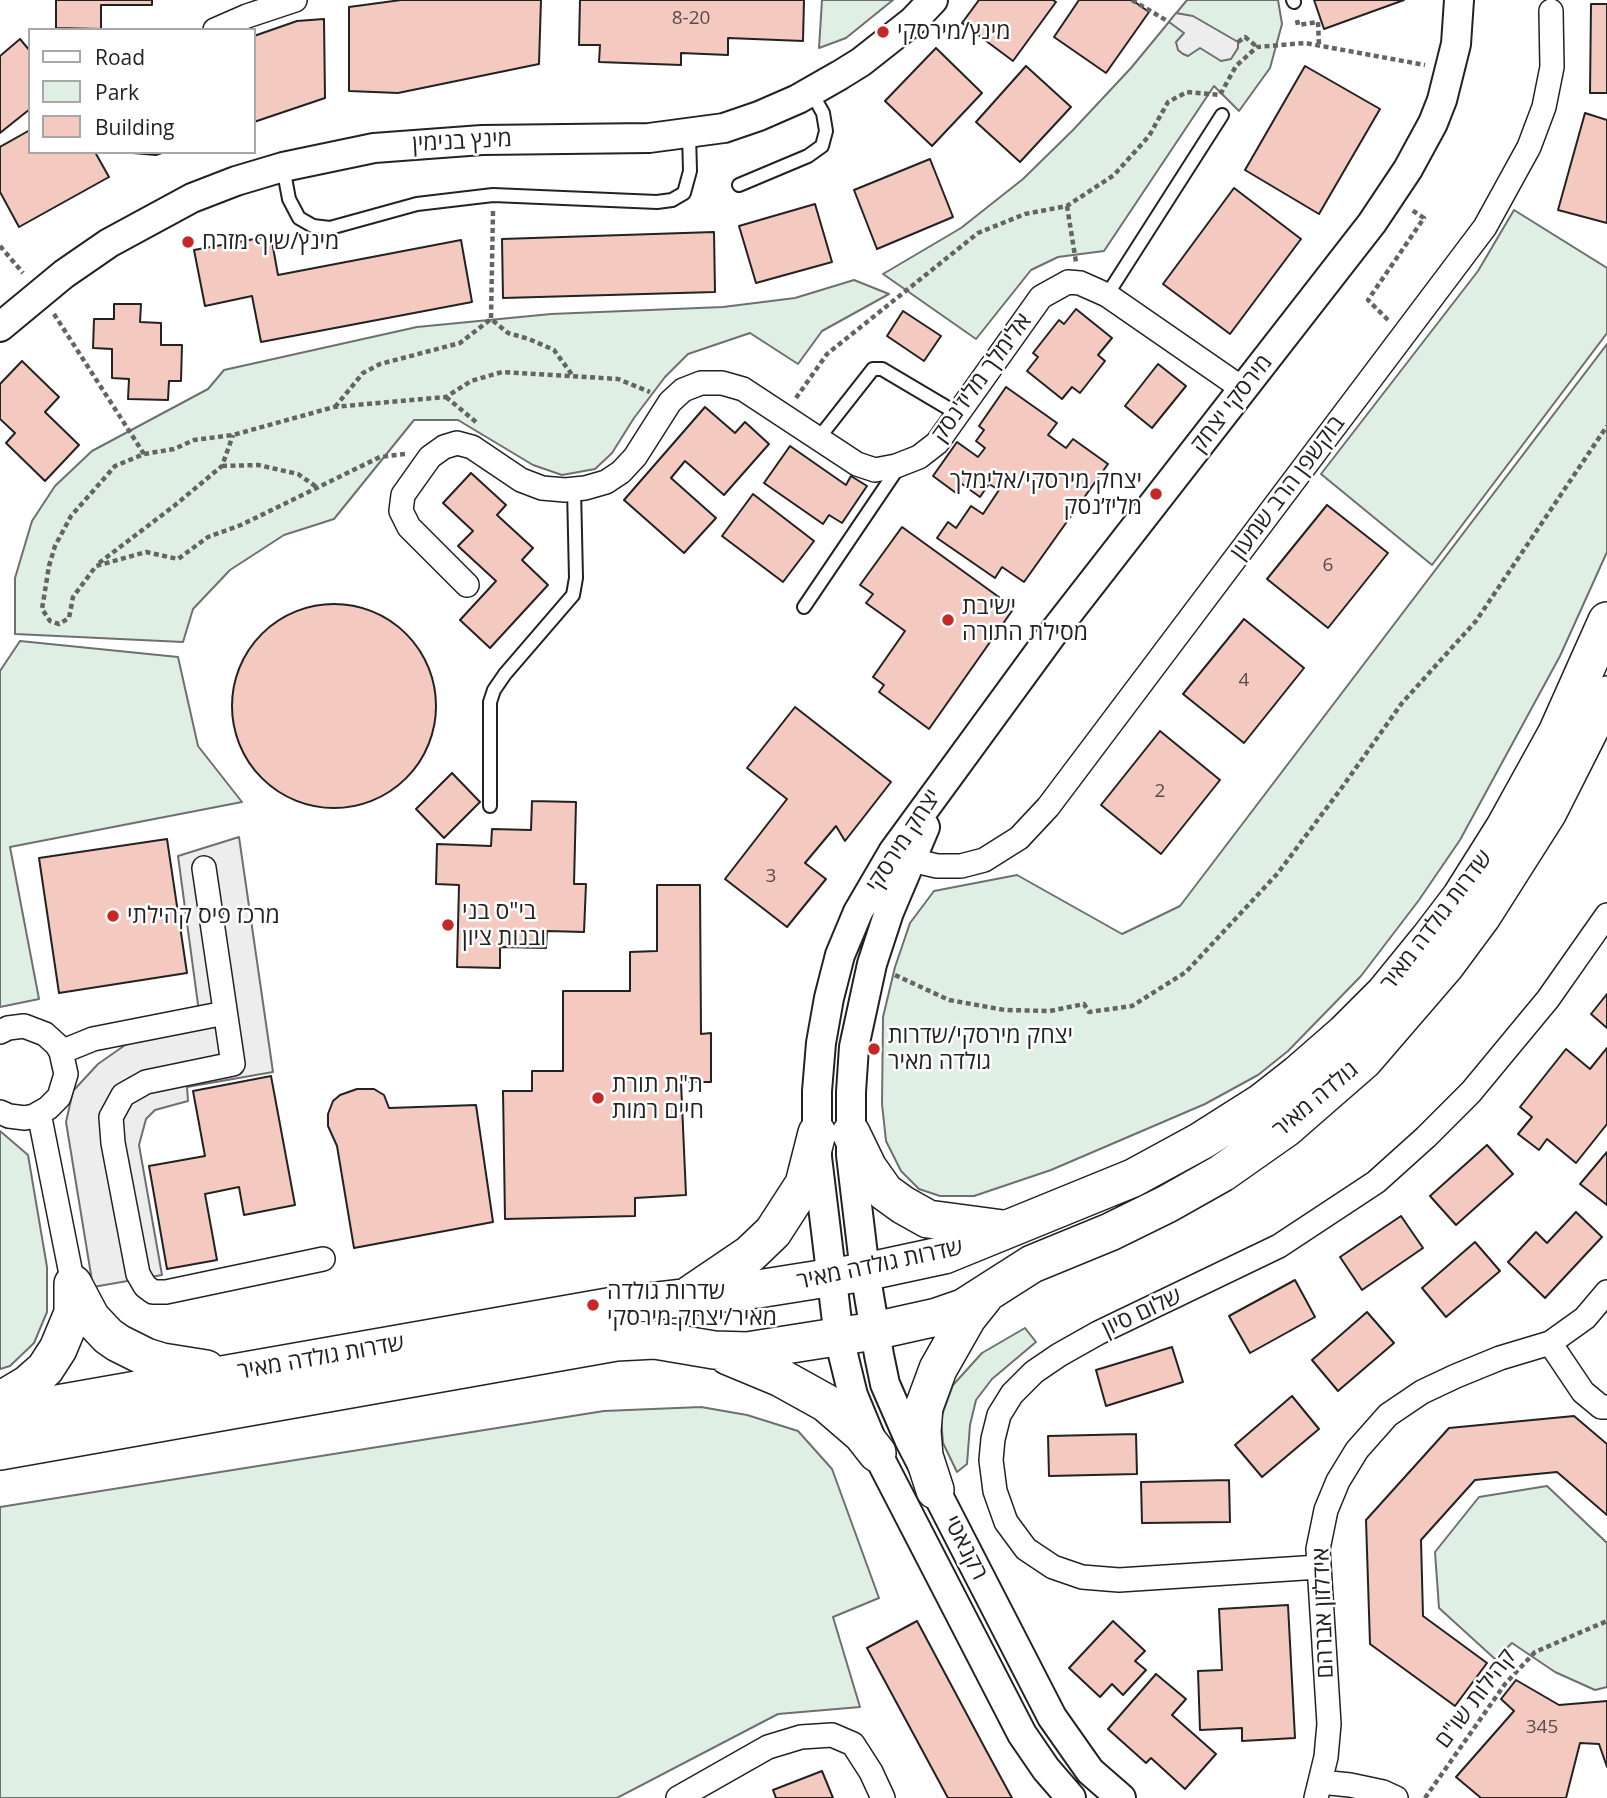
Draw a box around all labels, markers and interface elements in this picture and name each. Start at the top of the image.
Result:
house number: 8-20 [672,8,710,30]
place label: מינץ/מירסקי [897,18,1011,46]
marker: מינץ/מירסקי [875,24,891,40]
legend [28,28,256,154]
text: Road [95,43,145,71]
text: Park [95,78,139,106]
text: Building [95,113,174,141]
street label: מינץ בנימין [411,126,513,158]
place label: מינץ/שיף מזרח [202,228,339,256]
marker: מינץ/שיף מזרח [180,234,196,250]
street label: אלימלך מליז'נסק [926,308,1038,448]
street label: מירסקי יצחק [1185,350,1279,458]
street label: בוקשפן הרב שמעון [1225,411,1351,565]
place label: יצחק מירסקי/אלימלך מליז׳נסק [950,467,1142,521]
marker: יצחק מירסקי/אלימלך מליז׳נסק [1148,486,1164,502]
house number: 6 [1323,555,1333,577]
place label: ישיבת מסילת התורה [962,593,1088,647]
marker: ישיבת מסילת התורה [940,612,956,628]
house number: 4 [1239,670,1249,692]
house number: 2 [1155,781,1165,803]
street label: יצחק מירסקי [861,785,947,897]
street label: שדרות גולדה מאיר [1375,845,1499,997]
house number: 3 [766,866,776,888]
place label: בי"ס בני ובנות ציון [462,898,546,952]
place label: מרכז פיס קהילתי [127,902,280,930]
marker: מרכז פיס קהילתי [105,908,121,924]
marker: בי"ס בני ובנות ציון [440,917,456,933]
place label: יצחק מירסקי/שדרות גולדה מאיר [888,1022,1073,1076]
marker: יצחק מירסקי/שדרות גולדה מאיר [866,1041,882,1057]
street label: גולדה מאיר [1268,1056,1364,1144]
place label: ת"ת תורת חיים רמות [612,1071,704,1125]
marker: ת"ת תורת חיים רמות [590,1090,606,1106]
street label: שדרות גולדה מאיר [795,1234,965,1296]
place label: שדרות גולדה מאיר/יצחק מירסקי [607,1278,777,1332]
street label: שלום סיון [1098,1283,1186,1343]
marker: שדרות גולדה מאיר/יצחק מירסקי [585,1297,601,1313]
street label: שדרות גולדה מאיר [235,1330,407,1386]
street label: רקנאטי [937,1511,993,1585]
street label: אידלזון אברהם [1308,1547,1340,1679]
street label: קהילות שו"ם [1430,1644,1522,1754]
house number: 345 [1526,1717,1558,1739]

